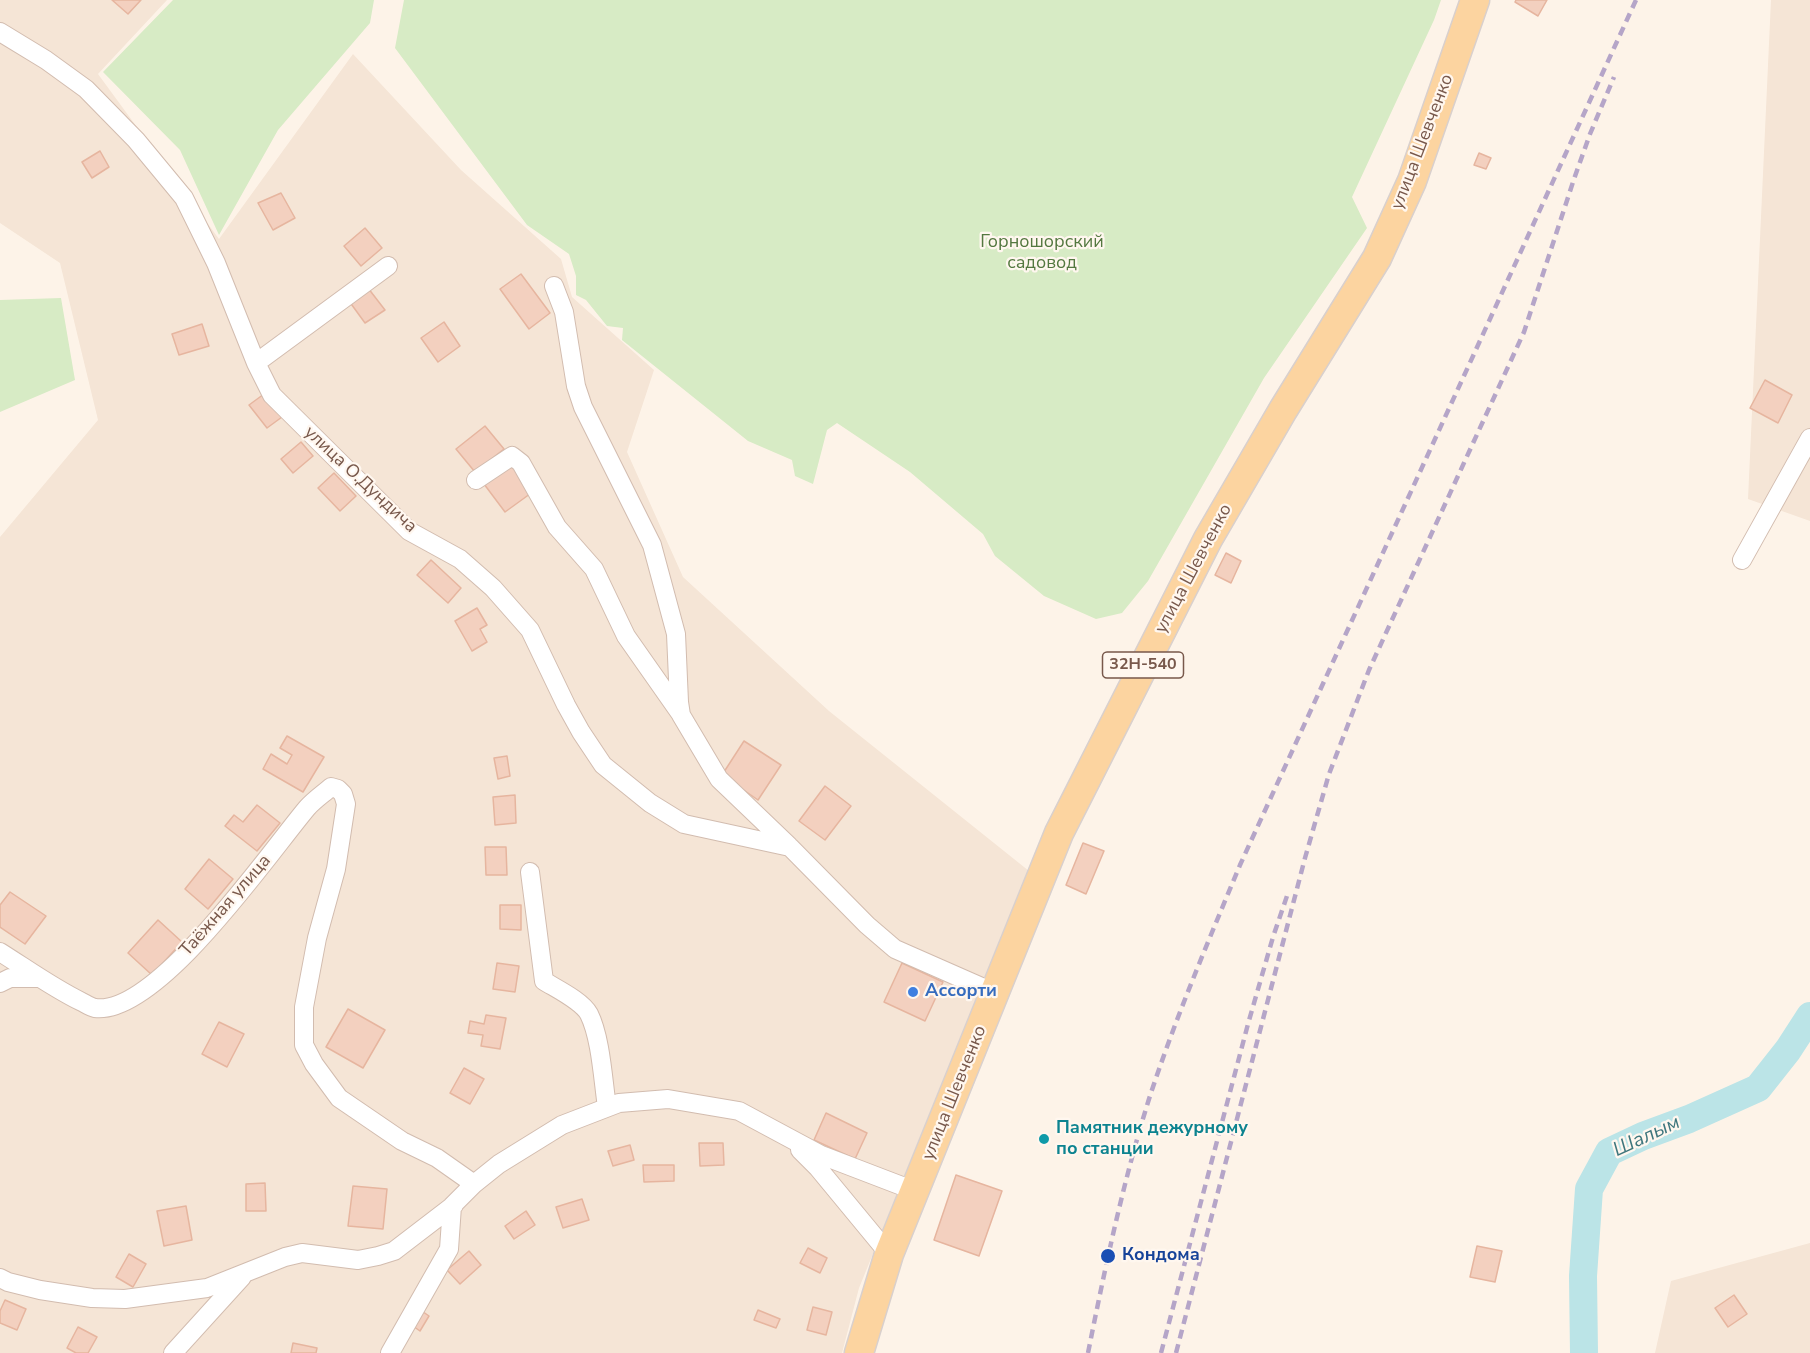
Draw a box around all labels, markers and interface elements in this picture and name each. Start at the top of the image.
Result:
street label: улица Шевченко [1387,71,1459,213]
park label: Горношорский садовод [980,232,1104,274]
street label: улица О.Дундича [299,422,421,538]
street label: улица Шевченко [1151,501,1237,637]
road number: 32Н-540 [1102,652,1184,678]
street label: Таёжная улица [176,851,276,961]
place label: Ассорти [925,981,997,1003]
marker: Ассорти [906,985,920,999]
street label: улица Шевченко [918,1023,992,1163]
water label: Шалым [1610,1111,1684,1163]
place label: Памятник дежурному по станции [1056,1118,1248,1160]
marker: Памятник дежурному по станции [1037,1132,1051,1146]
place label: Кондома [1122,1245,1200,1267]
marker: Кондома [1099,1247,1117,1265]

